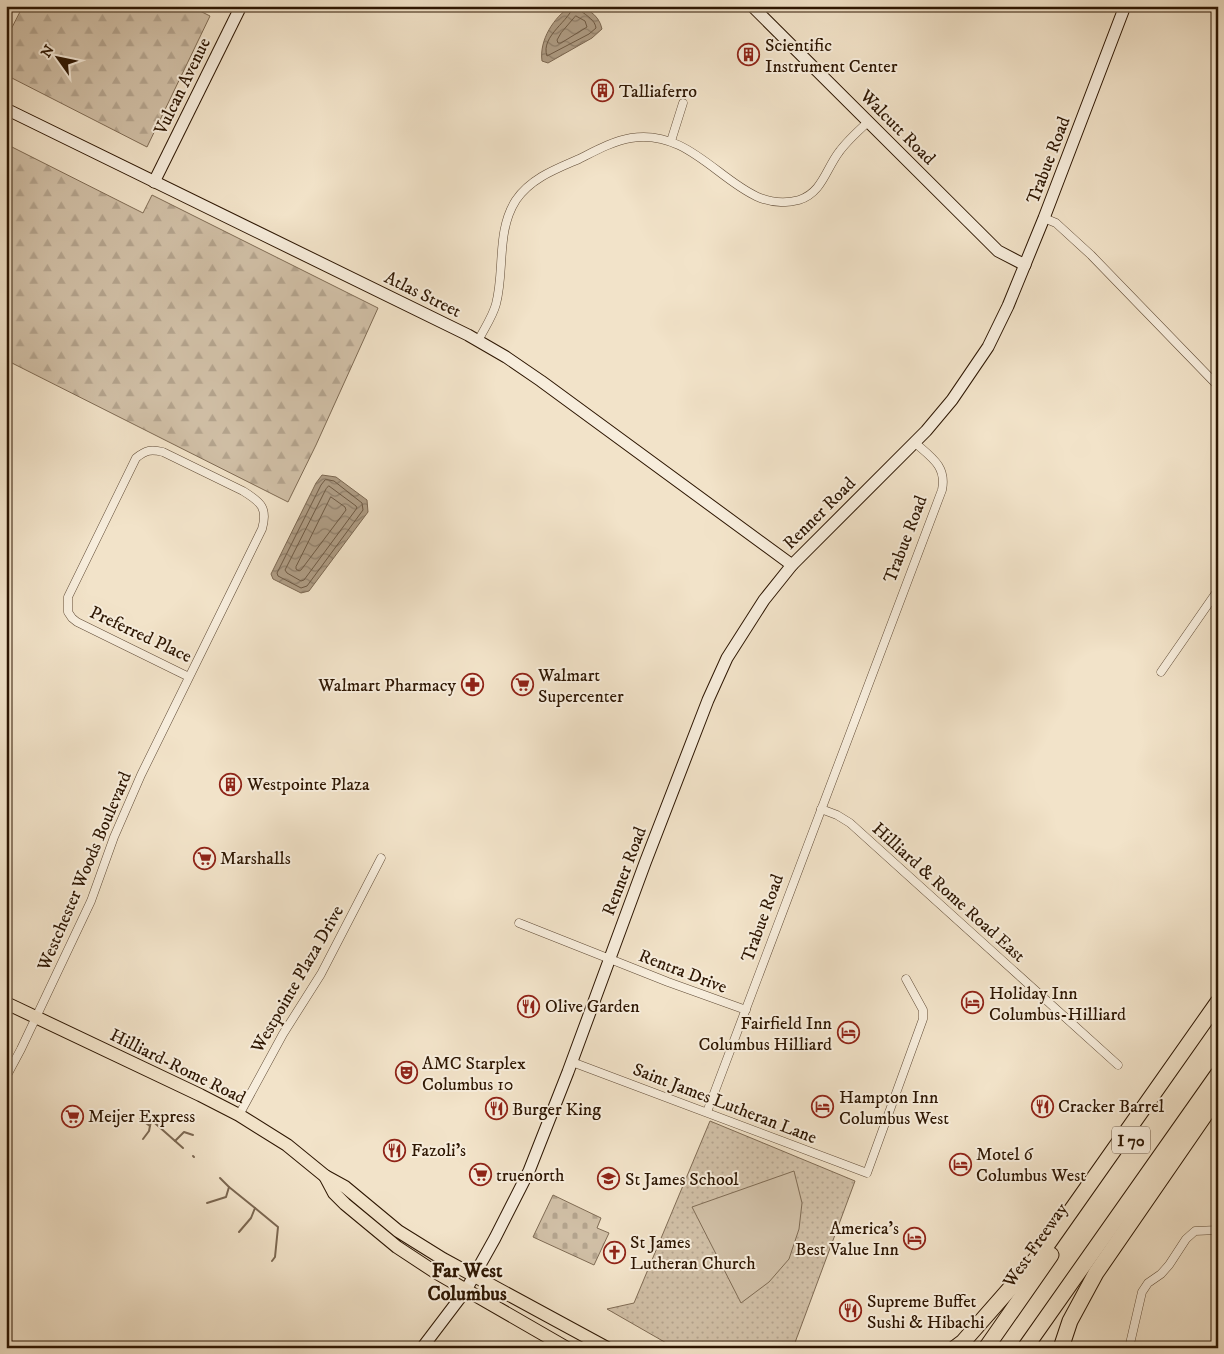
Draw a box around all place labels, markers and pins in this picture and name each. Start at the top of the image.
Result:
place label: Scientific Instrument Center [765,35,898,78]
building icon: Scientific Instrument Center [737,43,761,67]
building icon: Talliaferro [591,79,615,103]
place label: Talliaferro [619,81,697,103]
place label: Walmart Supercenter [537,665,624,708]
pharmacy icon: Walmart Pharmacy [460,673,484,697]
supermarket icon: Walmart Supercenter [510,673,534,697]
place label: Walmart Pharmacy [317,675,456,697]
building icon: Westpointe Plaza [219,772,243,796]
place label: Westpointe Plaza [246,774,370,796]
supermarket icon: Marshalls [192,846,216,870]
place label: Marshalls [220,848,291,870]
place label: Holiday Inn Columbus-Hilliard [989,983,1126,1026]
hotel icon: Holiday Inn Columbus-Hilliard [961,991,985,1015]
restaurant icon: Olive Garden [517,994,541,1018]
place label: Olive Garden [545,996,640,1018]
place label: Fairfield Inn Columbus Hilliard [698,1013,833,1056]
hotel icon: Fairfield Inn Columbus Hilliard [836,1021,860,1045]
place label: AMC Starplex Columbus 10 [422,1053,526,1096]
theatre icon: AMC Starplex Columbus 10 [394,1061,418,1085]
place label: Hampton Inn Columbus West [839,1087,949,1130]
restaurant icon: Cracker Barrel [1030,1094,1054,1118]
hotel icon: Hampton Inn Columbus West [811,1095,835,1119]
place label: Cracker Barrel [1058,1096,1165,1118]
restaurant icon: Burger King [484,1097,508,1121]
place label: Burger King [512,1099,601,1121]
supermarket icon: Meijer Express [60,1104,84,1128]
place label: Meijer Express [88,1106,195,1128]
restaurant icon: Fazoli's [383,1138,407,1162]
place label: Fazoli's [411,1140,466,1162]
place label: Motel 6 Columbus West [976,1144,1086,1187]
hotel icon: Motel 6 Columbus West [948,1152,972,1176]
supermarket icon: truenorth [468,1163,492,1187]
place label: truenorth [496,1165,565,1187]
school or university icon: St James School [597,1167,621,1191]
place label: St James School [625,1169,739,1191]
place label: America's Best Value Inn [795,1218,900,1261]
hotel icon: America's Best Value Inn [903,1226,927,1250]
place label: St James Lutheran Church [630,1232,756,1275]
church icon: St James Lutheran Church [602,1240,626,1264]
place label: Supreme Buffet Sushi & Hibachi [867,1291,984,1334]
restaurant icon: Supreme Buffet Sushi & Hibachi [839,1299,863,1323]

